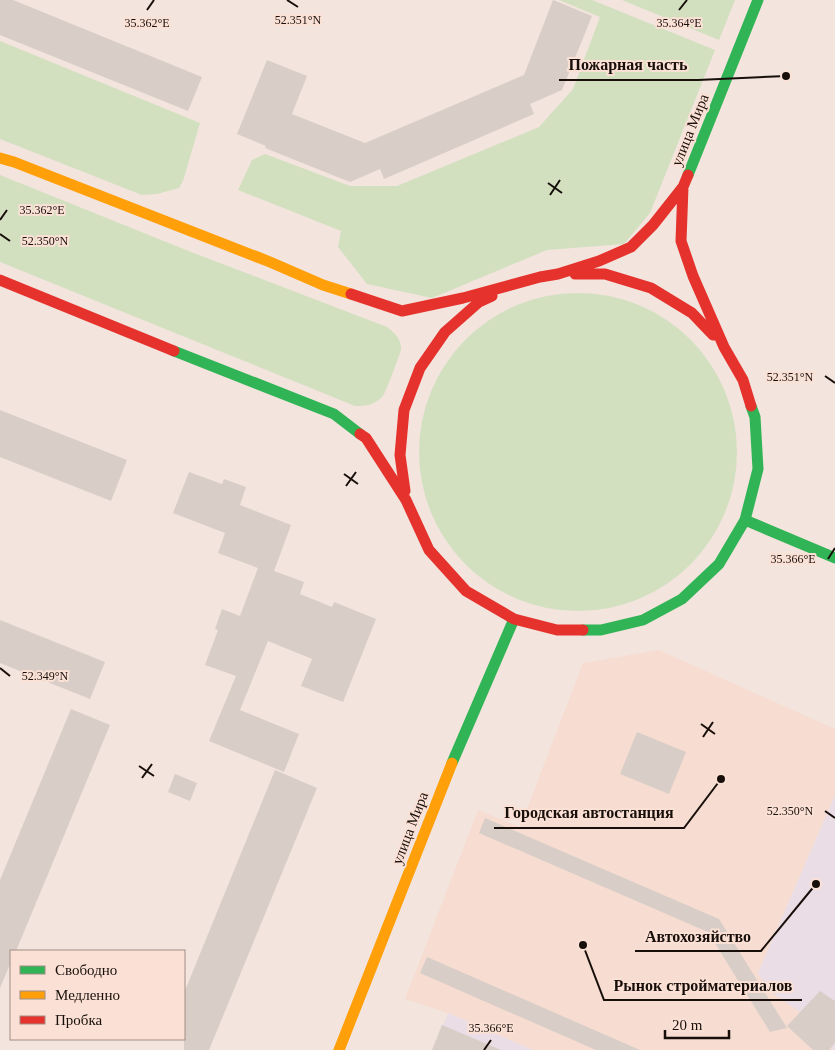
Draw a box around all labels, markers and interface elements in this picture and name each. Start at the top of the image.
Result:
text: 52.351°N [275,13,322,27]
text: 35.362°E [124,16,170,30]
text: 35.364°E [656,16,702,30]
callout: Пожарная часть [559,49,698,80]
text: Пожарная часть [569,56,688,74]
street label: улица Мира [668,91,712,168]
text: 35.362°E [19,203,65,217]
text: 52.350°N [22,234,69,248]
text: 52.351°N [767,370,814,384]
text: 35.366°E [770,552,816,566]
text: 52.349°N [22,669,69,683]
street label: улица Мира [389,789,431,866]
callout: Городская автостанция [494,797,684,828]
text: Городская автостанция [504,804,674,822]
text: 52.350°N [767,804,814,818]
callout: Автохозяйство [635,920,761,951]
text: Автохозяйство [645,928,751,945]
legend [10,950,185,1040]
text: Свободно [55,962,117,978]
callout: Рынок стройматериалов [604,969,802,1000]
text: Рынок стройматериалов [614,977,793,995]
text: Медленно [55,987,120,1003]
scale bar [665,1008,729,1040]
text: Пробка [55,1012,103,1028]
text: 20 m [672,1017,703,1033]
text: 35.366°E [468,1021,514,1035]

